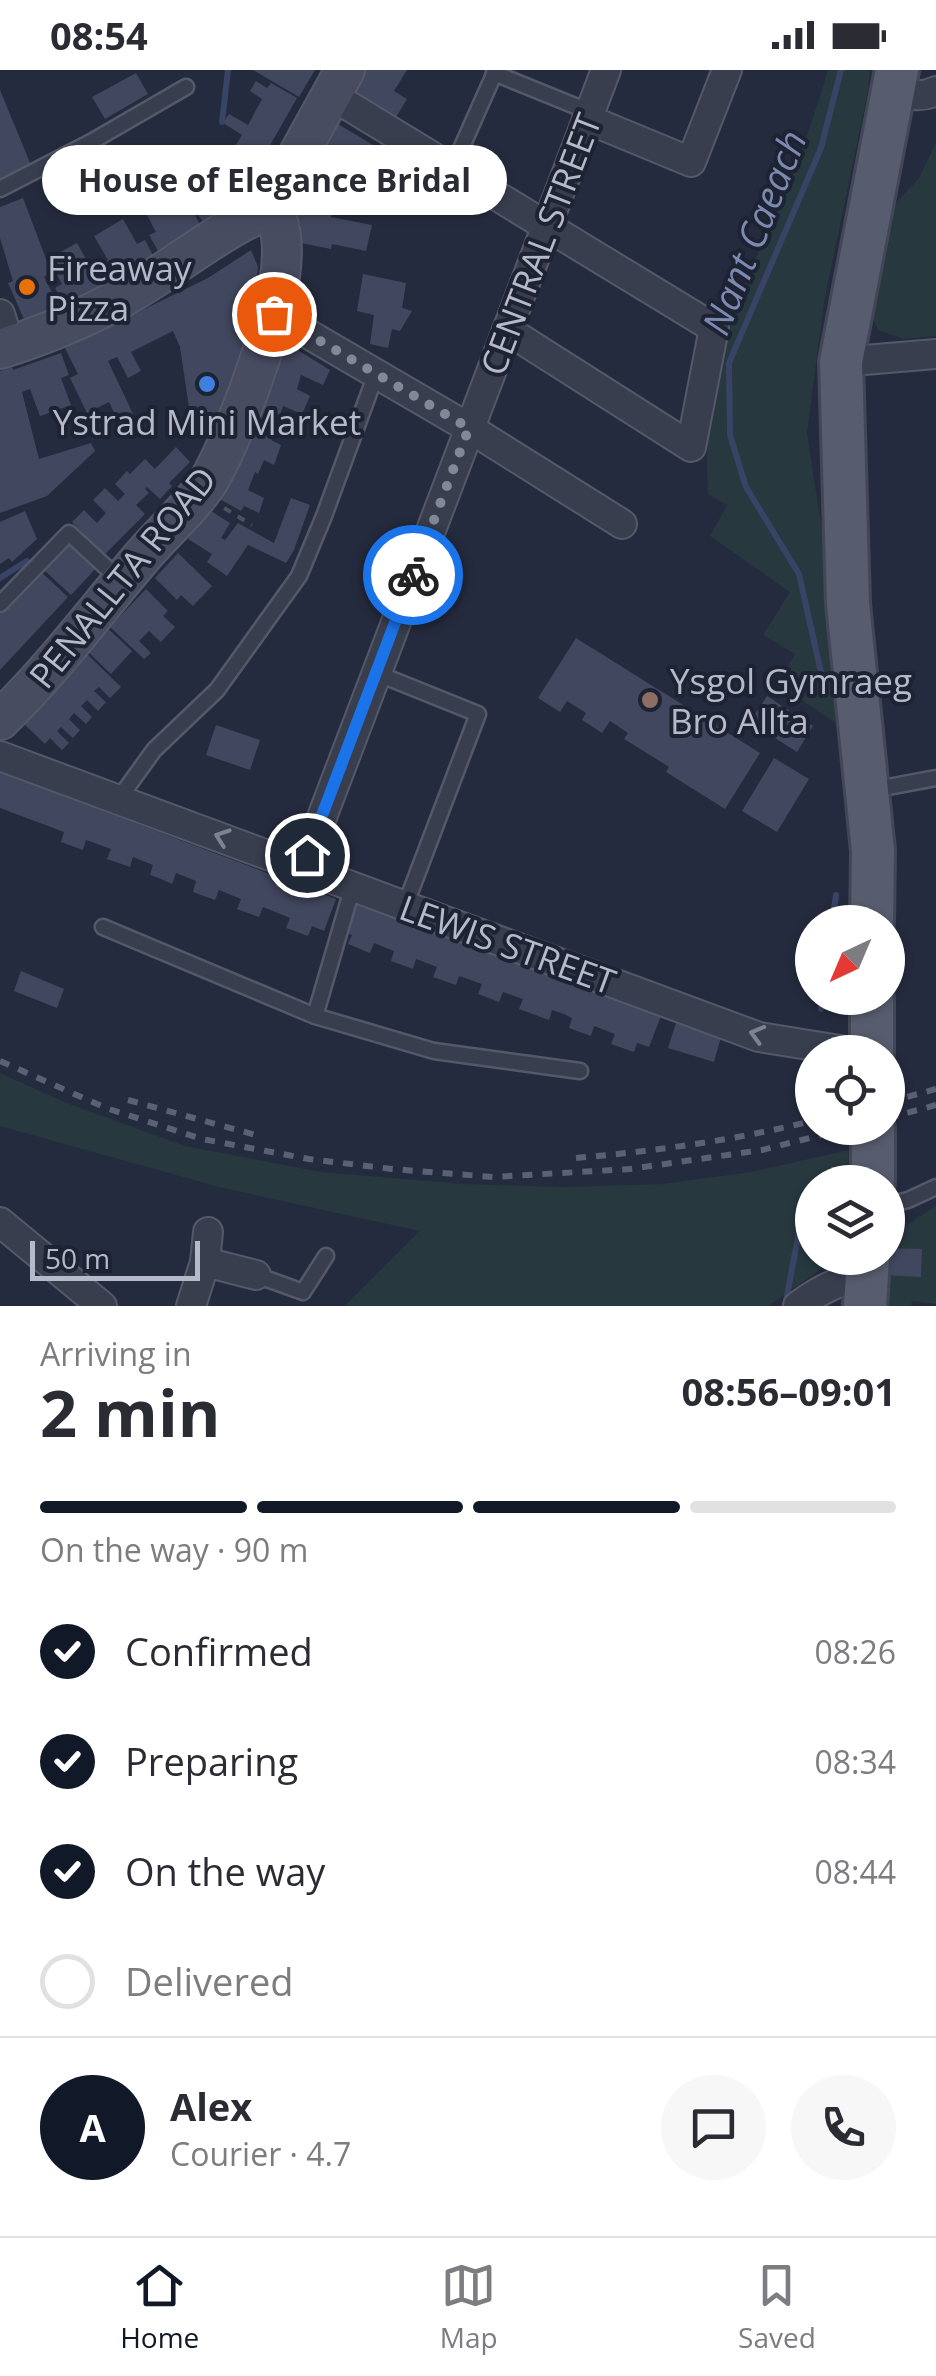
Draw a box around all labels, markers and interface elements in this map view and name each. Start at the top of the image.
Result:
text: 08:54 [50,9,148,61]
street label: CENTRAL STREET [469,107,611,381]
water label: Nant Caeach [688,122,818,342]
callout: House of Elegance Bridal [41,144,506,214]
text: House of Elegance Bridal [78,158,471,201]
place label: Fireaway Pizza [47,244,192,331]
pin [232,272,317,357]
marker: Fireaway Pizza [16,276,38,298]
icon: bag [247,287,302,342]
marker: Ystrad Mini Market [196,373,218,395]
place label: Ystrad Mini Market [53,398,361,445]
street label: PENALLTA ROAD [18,456,226,698]
courier [363,525,463,625]
icon: bike [386,548,441,603]
place label: Ysgol Gymraeg Bro Allta [670,657,912,744]
marker: Ysgol Gymraeg Bro Allta [639,689,661,711]
pin [265,813,350,898]
icon: home [280,828,335,883]
one-way arrow [214,829,232,849]
street label: LEWIS STREET [394,883,622,1005]
north arrow [795,905,905,1015]
map controls [795,905,905,1275]
one-way arrow [749,1025,766,1046]
button: locate [795,1035,905,1145]
button: layers [795,1165,905,1275]
scale bar [30,1236,200,1280]
text: 50 m [45,1239,110,1277]
text: Arriving in [40,1332,192,1375]
text: 08:56–09:01 [682,1365,896,1417]
text: 2 min [40,1368,220,1456]
text: On the way · 90 m [40,1528,308,1571]
icon: check [40,1624,95,1679]
text: Confirmed [125,1625,313,1677]
text: 08:26 [814,1630,896,1673]
icon: check [40,1734,95,1789]
text: Preparing [125,1735,298,1787]
text: 08:34 [814,1740,896,1783]
icon: check [40,1844,95,1899]
text: On the way [125,1845,325,1897]
text: 08:44 [814,1850,896,1893]
text: Delivered [125,1955,294,2007]
button: chat [661,2075,766,2180]
button: phone [791,2075,896,2180]
text: Alex [170,2080,252,2132]
text: A [79,2101,106,2153]
text: Courier · 4.7 [170,2132,351,2175]
tab: Home [120,2258,199,2356]
tab: Map [440,2258,498,2356]
tab: Saved [738,2258,816,2356]

